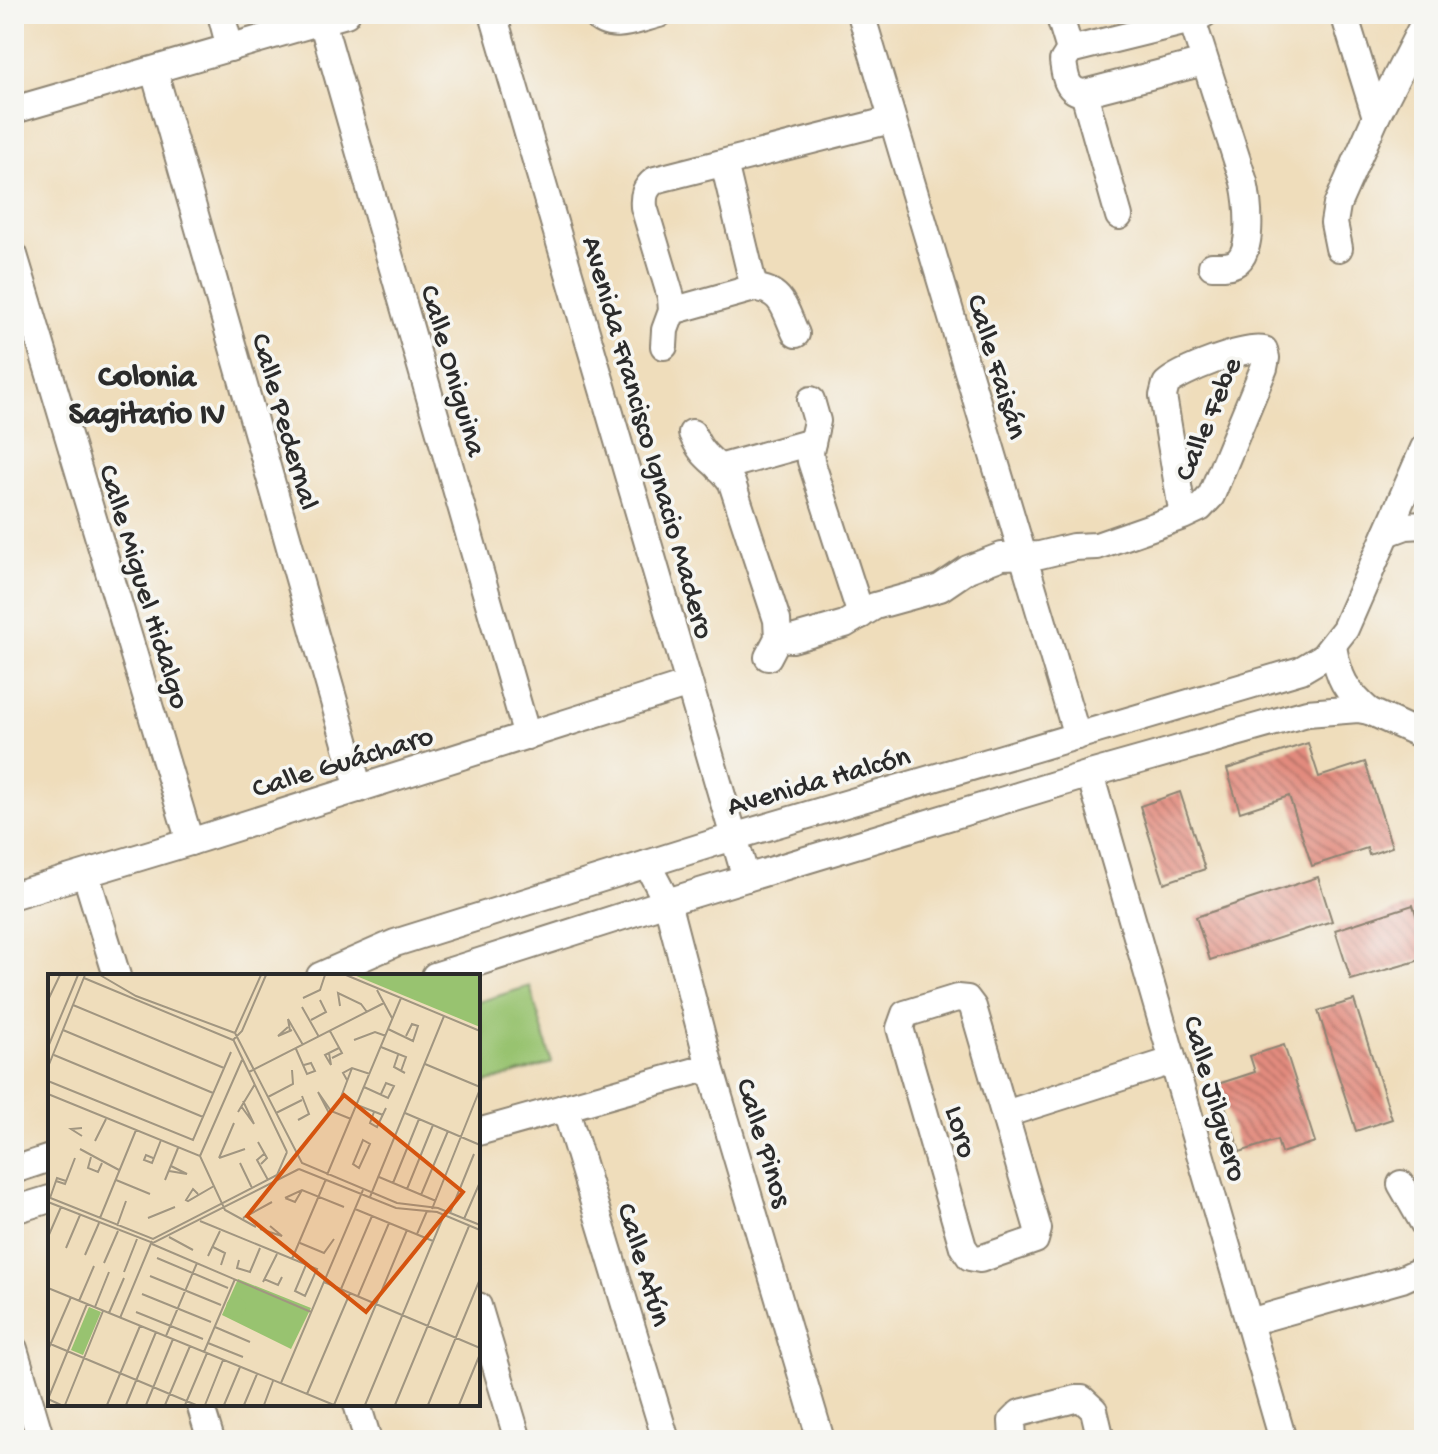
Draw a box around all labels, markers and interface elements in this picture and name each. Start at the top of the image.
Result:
street label: Avenida Francisco Ignacio Madero [571,233,720,644]
street label: Calle Oniguina [410,282,492,462]
street label: Calle Faisán [956,291,1033,444]
street label: Calle Pedernal [241,330,325,515]
street label: Calle Febe [1168,352,1252,487]
district label: Colonia Sagitario IV [69,360,225,435]
street label: Calle Miguel Hidalgo [88,461,195,714]
street label: Calle Guácharo [249,720,438,808]
street label: Avenida Halcón [724,740,915,826]
inset map [48,974,480,1406]
street label: Calle Jilguero [1172,1012,1253,1186]
street label: Calle Pinos [726,1075,798,1213]
street label: Loro [935,1102,983,1162]
street label: Calle Atún [606,1199,677,1331]

